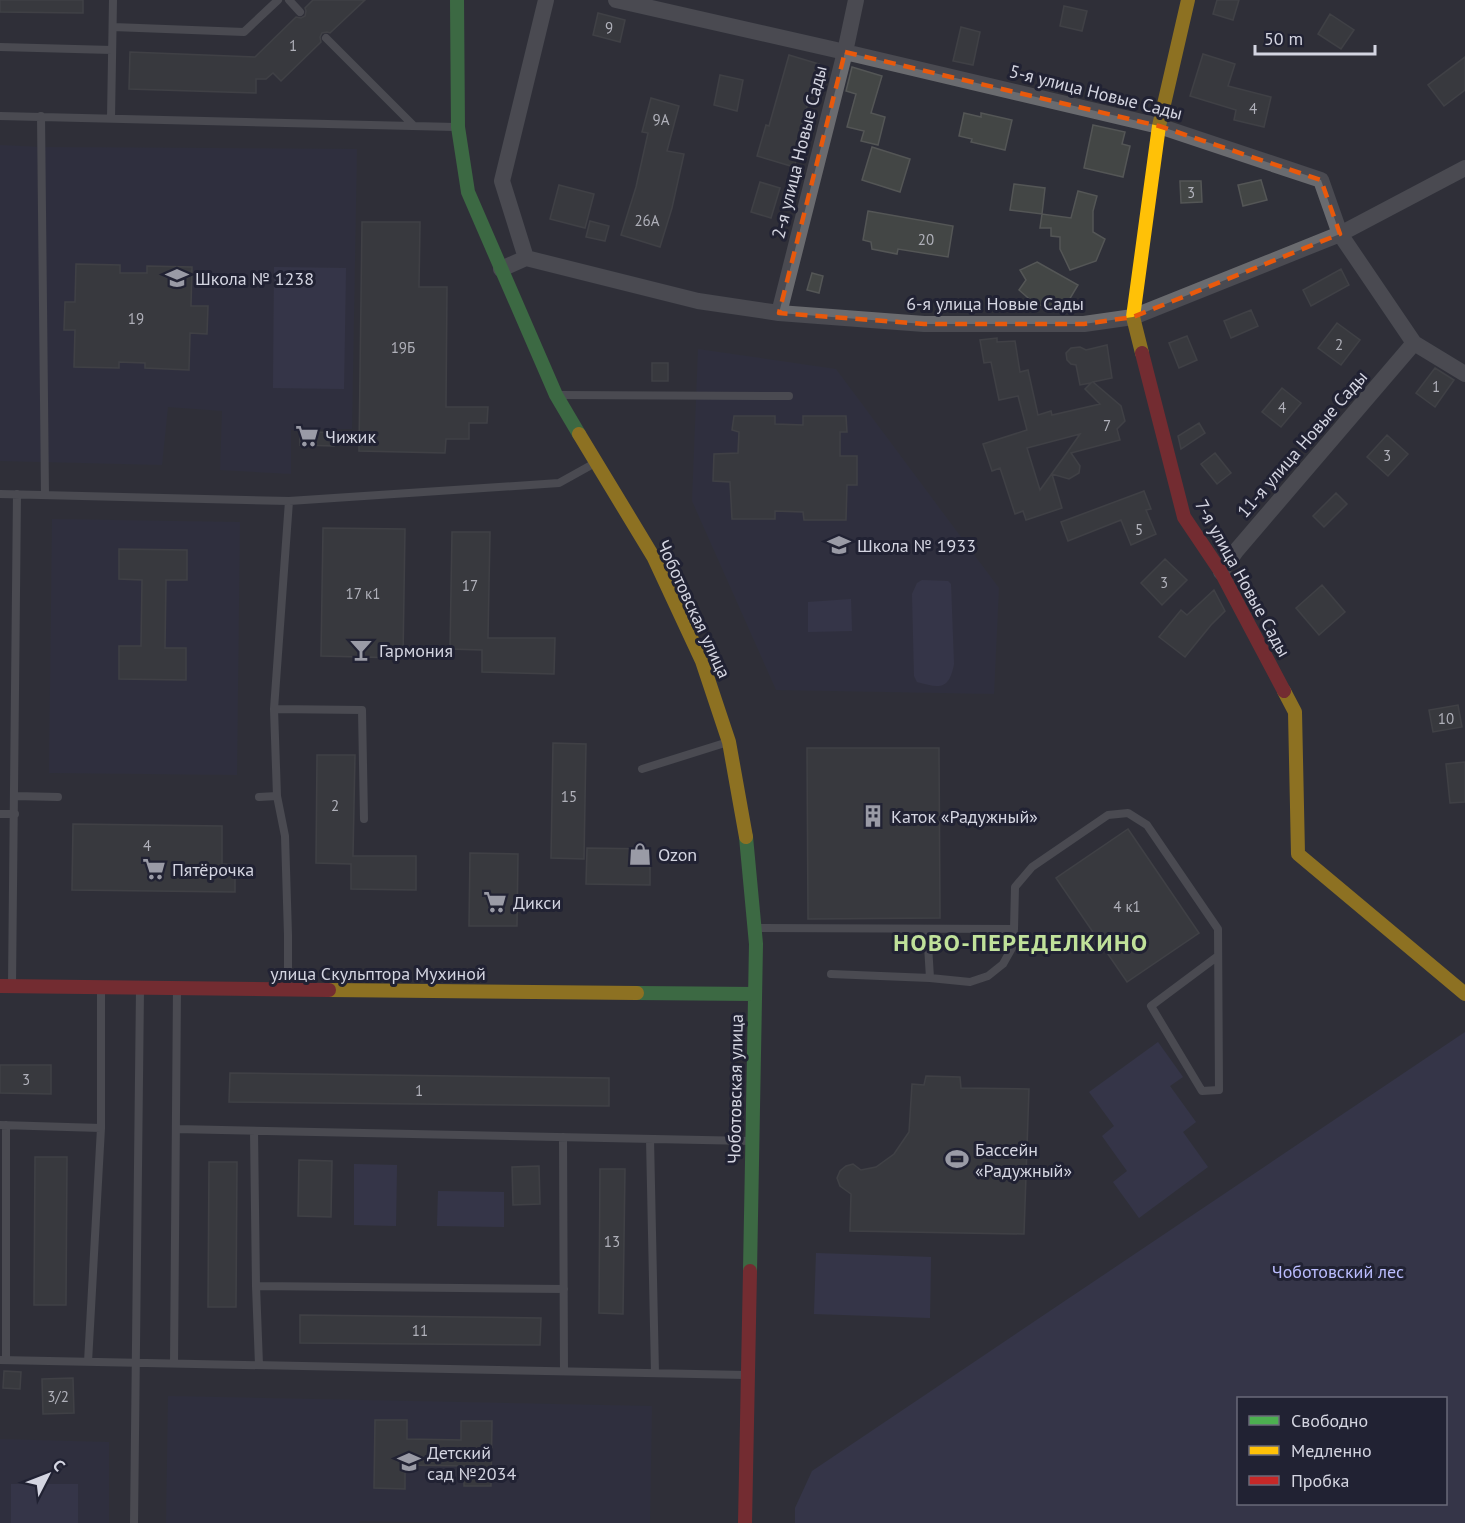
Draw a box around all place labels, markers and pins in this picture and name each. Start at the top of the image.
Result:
school or university icon: Школа № 1238 [164,265,190,291]
place label: Школа № 1238 [195,267,314,290]
supermarket icon: Чижик [294,423,320,449]
place label: Чижик [325,425,376,448]
school or university icon: Школа № 1933 [826,532,852,558]
place label: Школа № 1933 [857,534,976,557]
bar icon: Гармония [348,637,374,663]
place label: Гармония [379,639,453,662]
building icon: Каток «Радужный» [860,803,886,829]
place label: Каток «Радужный» [891,805,1038,828]
shop icon: Ozon [627,841,653,867]
place label: Ozon [658,843,697,866]
supermarket icon: Пятёрочка [141,856,167,882]
place label: Пятёрочка [172,858,254,881]
supermarket icon: Дикси [482,889,508,915]
place label: Дикси [513,891,561,914]
place label: Бассейн «Радужный» [975,1138,1072,1182]
sports icon: Бассейн «Радужный» [944,1146,970,1172]
place label: Детский сад №2034 [427,1441,516,1485]
school or university icon: Детский сад №2034 [396,1449,422,1475]

